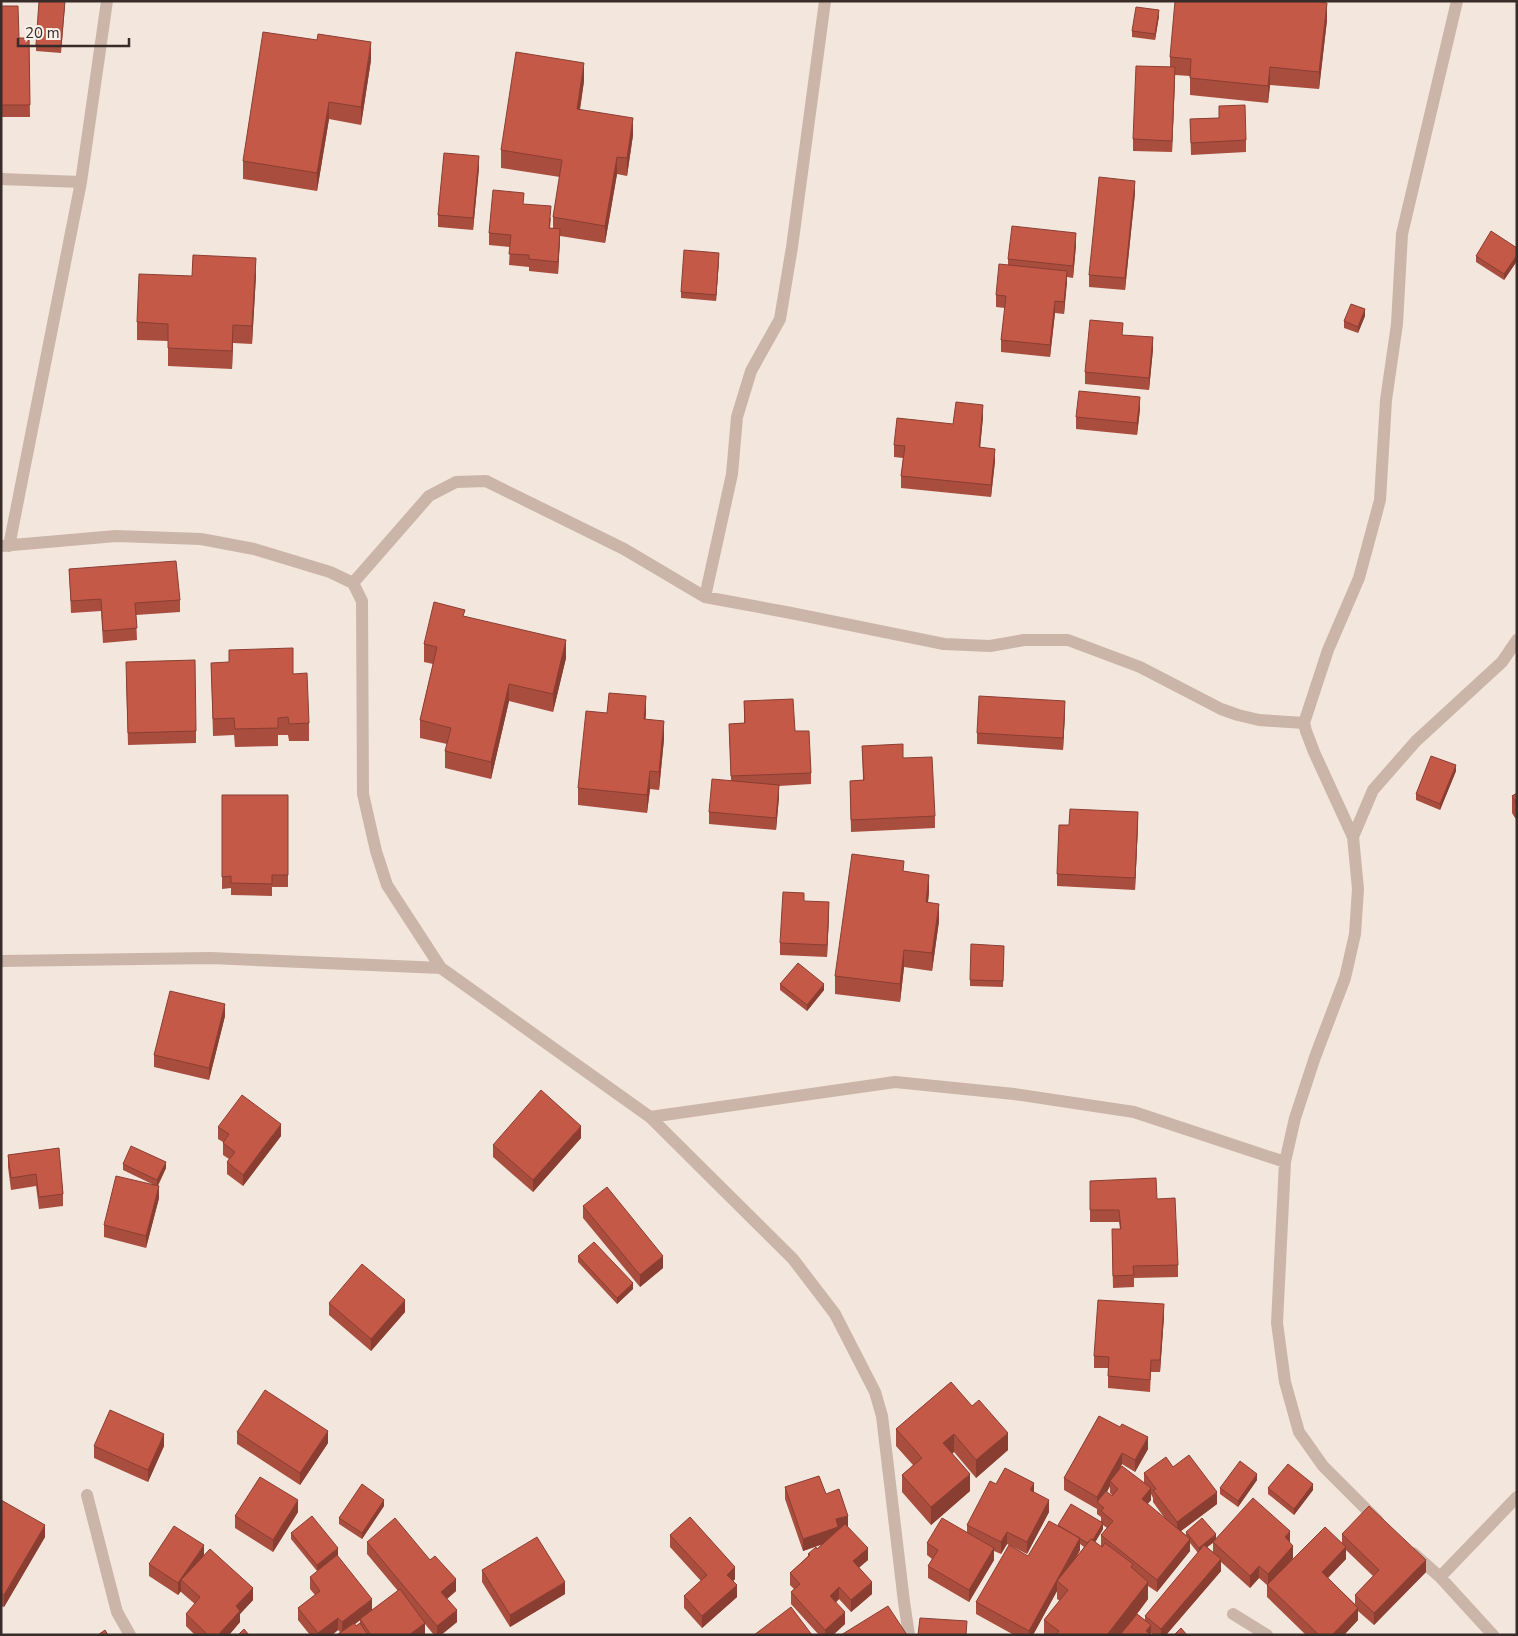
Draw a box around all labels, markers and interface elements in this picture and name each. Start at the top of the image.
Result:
scale bar [18,15,129,47]
text: 20 m [25,23,60,43]

